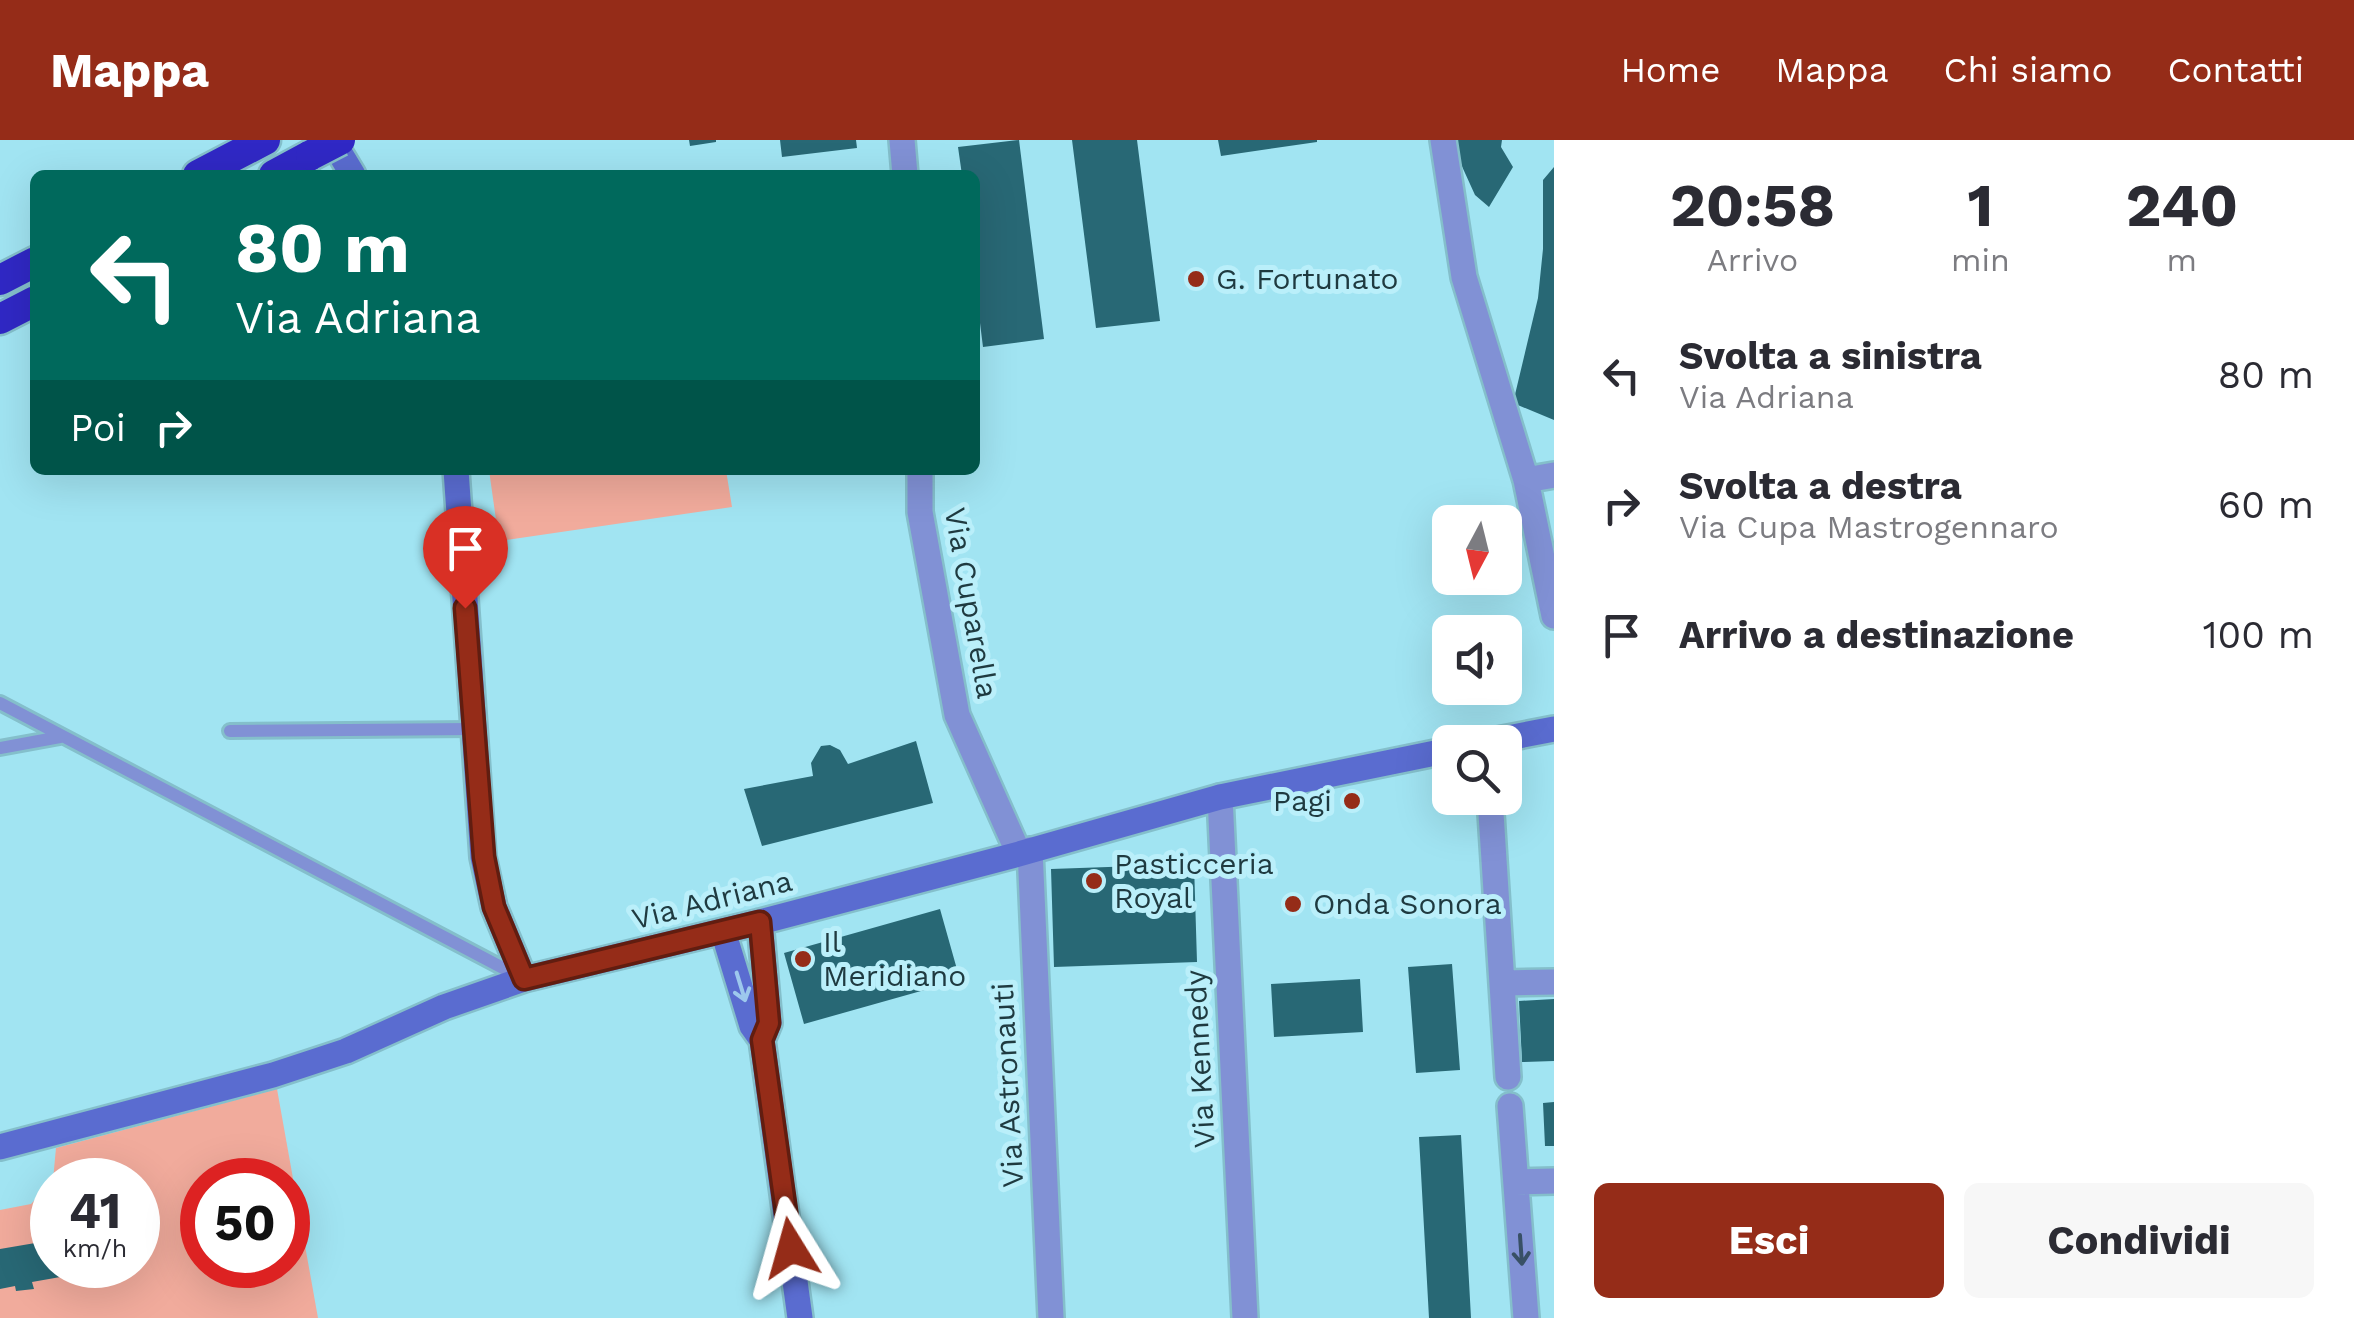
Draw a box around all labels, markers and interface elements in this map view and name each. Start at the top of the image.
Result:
text: Mappa [50,42,209,99]
text: Home [1620,49,1720,91]
text: Mappa [1775,49,1889,91]
text: Chi siamo [1944,49,2112,91]
text: Contatti [2167,49,2304,91]
text: 20:58 [1670,170,1835,241]
text: 1 [1967,170,1993,241]
text: 240 [2126,170,2238,241]
text: 80 m [235,207,410,289]
icon: left [70,210,200,340]
text: Arrivo [1707,241,1798,279]
text: min [1951,241,2010,279]
text: m [2167,241,2197,279]
place label: G. Fortunato [1216,261,1399,296]
marker: G. Fortunato [1185,268,1207,290]
text: Via Adriana [235,291,481,344]
text: Svolta a sinistra [1679,334,1982,378]
icon: left [1594,348,1649,403]
text: 80 m [2218,353,2314,397]
text: Via Adriana [1679,378,1854,416]
icon: right [146,400,201,455]
text: Poi [70,406,126,450]
text: Svolta a destra [1679,464,1962,508]
icon: right [1594,478,1649,533]
text: 60 m [2218,483,2314,527]
street label: Via Cuparella [937,505,1006,701]
north arrow [1432,505,1522,595]
map controls [1432,505,1522,815]
pin [423,506,508,609]
text: Via Cupa Mastrogennaro [1679,508,2059,546]
icon: arrive [438,521,493,576]
icon: arrive [1594,608,1649,663]
text: Arrivo a destinazione [1679,613,2074,657]
text: 100 m [2203,613,2314,657]
button: sound [1432,615,1522,705]
button: search [1432,725,1522,815]
place label: Pagi [1273,783,1332,818]
marker: Pagi [1341,790,1363,812]
place label: Pasticceria Royal [1114,846,1274,915]
street label: Via Adriana [628,863,796,936]
marker: Pasticceria Royal [1083,870,1105,892]
place label: Onda Sonora [1313,886,1502,921]
marker: Onda Sonora [1282,893,1304,915]
place label: Il Meridiano [823,924,966,993]
marker: Il Meridiano [792,948,814,970]
street label: Via Kennedy [1177,969,1222,1149]
one-way arrow [733,970,751,1002]
street label: Via Astronauti [985,982,1030,1188]
speed limit sign: 50 [180,1158,310,1288]
text: 41 [69,1181,121,1240]
button: Esci [1594,1183,1944,1298]
button: Condividi [1964,1183,2314,1298]
position arrow [739,1196,843,1300]
text: km/h [63,1234,127,1263]
one-way arrow [1512,1234,1531,1266]

